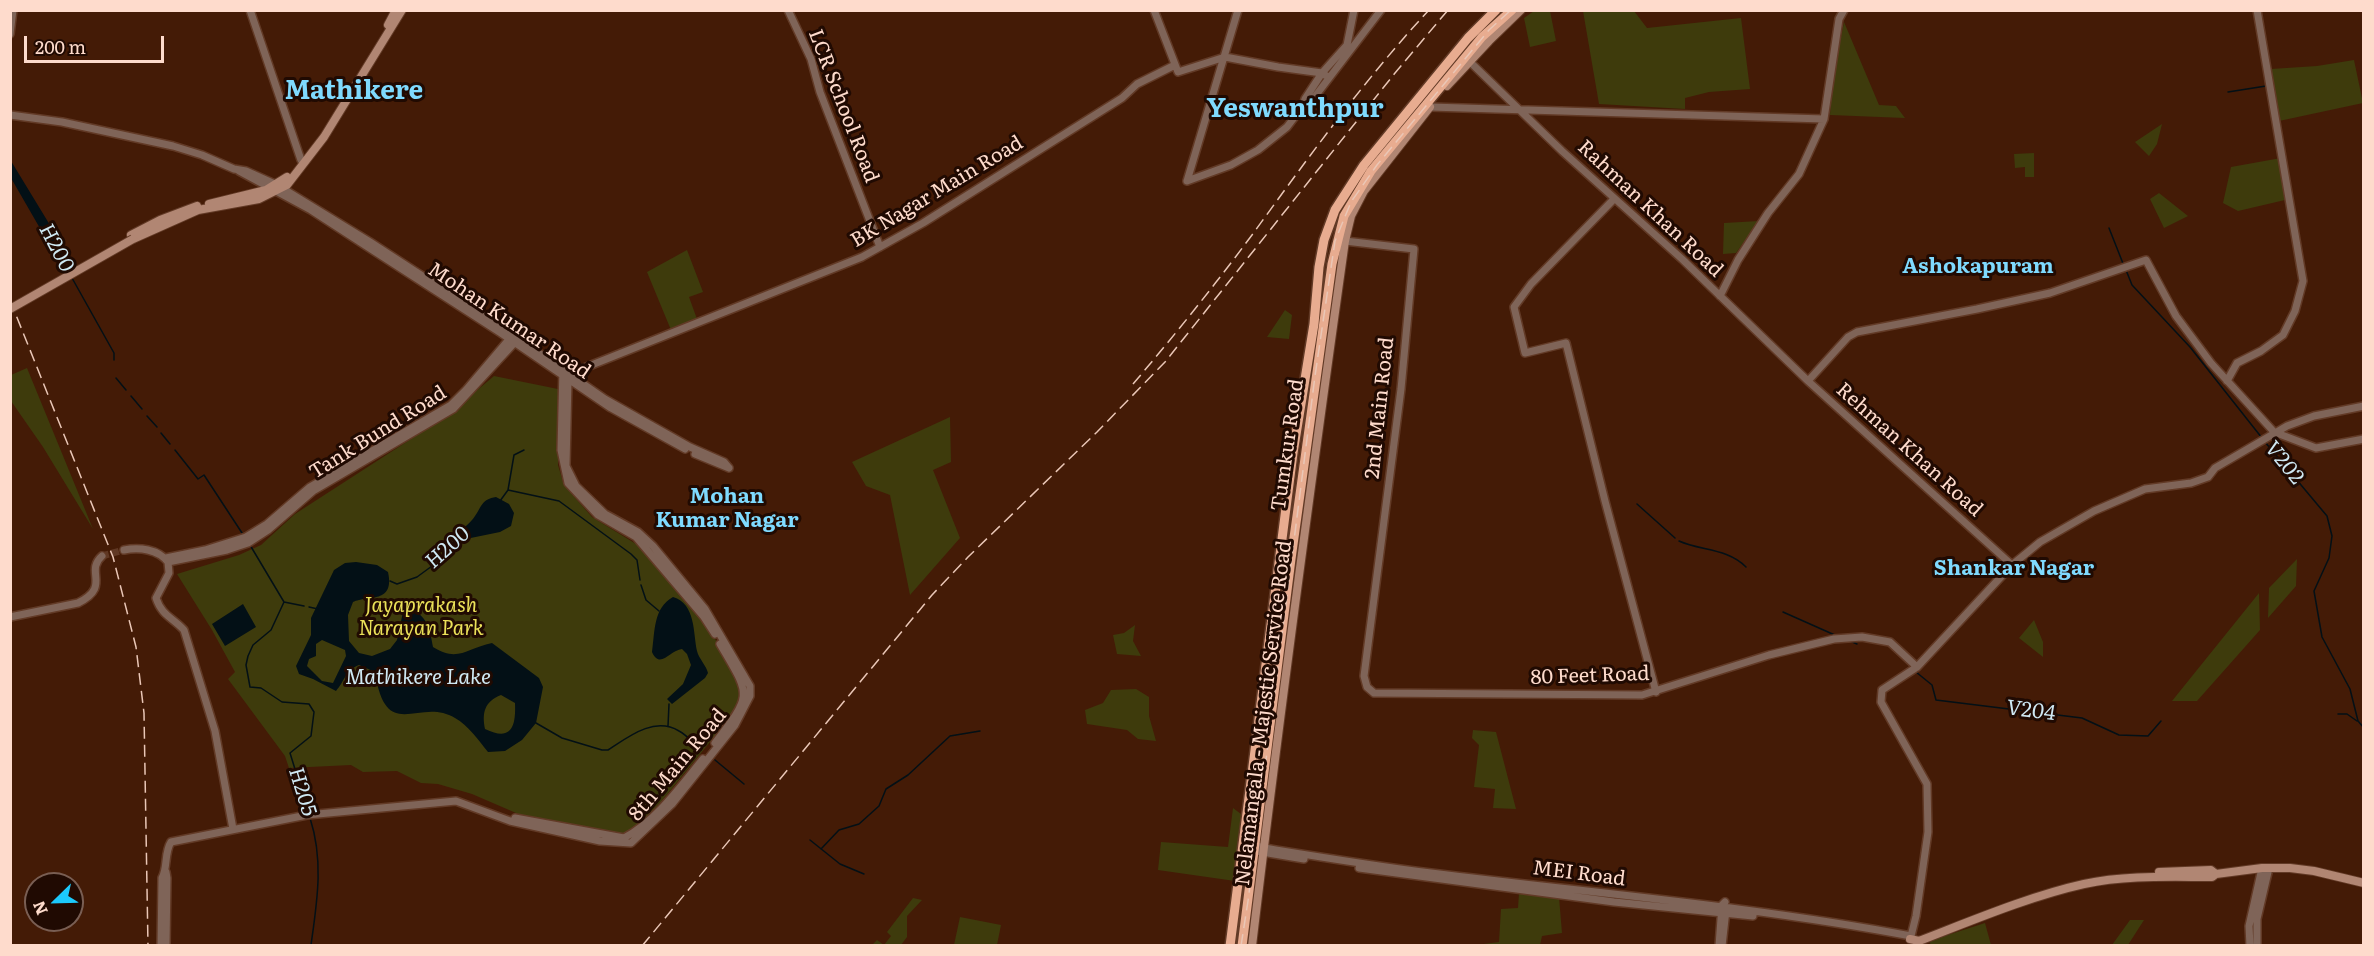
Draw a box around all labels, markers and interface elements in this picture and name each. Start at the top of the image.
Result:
scale bar [27,24,166,62]
street label: LCR School Road [803,26,883,186]
text: 200 m [35,33,86,60]
district label: Mathikere [285,75,423,107]
district label: Yeswanthpur [1206,93,1384,125]
street label: BK Nagar Main Road [847,131,1027,253]
street label: Rahman Khan Road [1572,135,1728,283]
water label: H200 [33,220,79,276]
district label: Ashokapuram [1902,254,2054,280]
street label: Mohan Kumar Road [423,258,595,384]
street label: 2nd Main Road [1361,336,1399,480]
street label: Tumkur Road [1267,377,1309,513]
street label: Rehman Khan Road [1831,378,1987,522]
street label: Tank Bund Road [305,381,451,485]
water label: V202 [2259,436,2309,490]
district label: Mohan Kumar Nagar [655,484,799,534]
water label: H200 [421,522,475,574]
street label: Nelamangala - Majestic Service Road [1231,539,1297,887]
district label: Shankar Nagar [1934,556,2094,582]
park label: Jayaprakash Narayan Park [358,594,484,641]
street label: 80 Feet Road [1530,662,1650,690]
water label: Mathikere Lake [345,665,491,691]
water label: V204 [2005,696,2057,726]
street label: 8th Main Road [624,704,732,826]
water label: H205 [283,765,321,819]
street label: MEI Road [1531,856,1627,892]
north arrow [24,872,84,932]
text: N [26,897,53,919]

